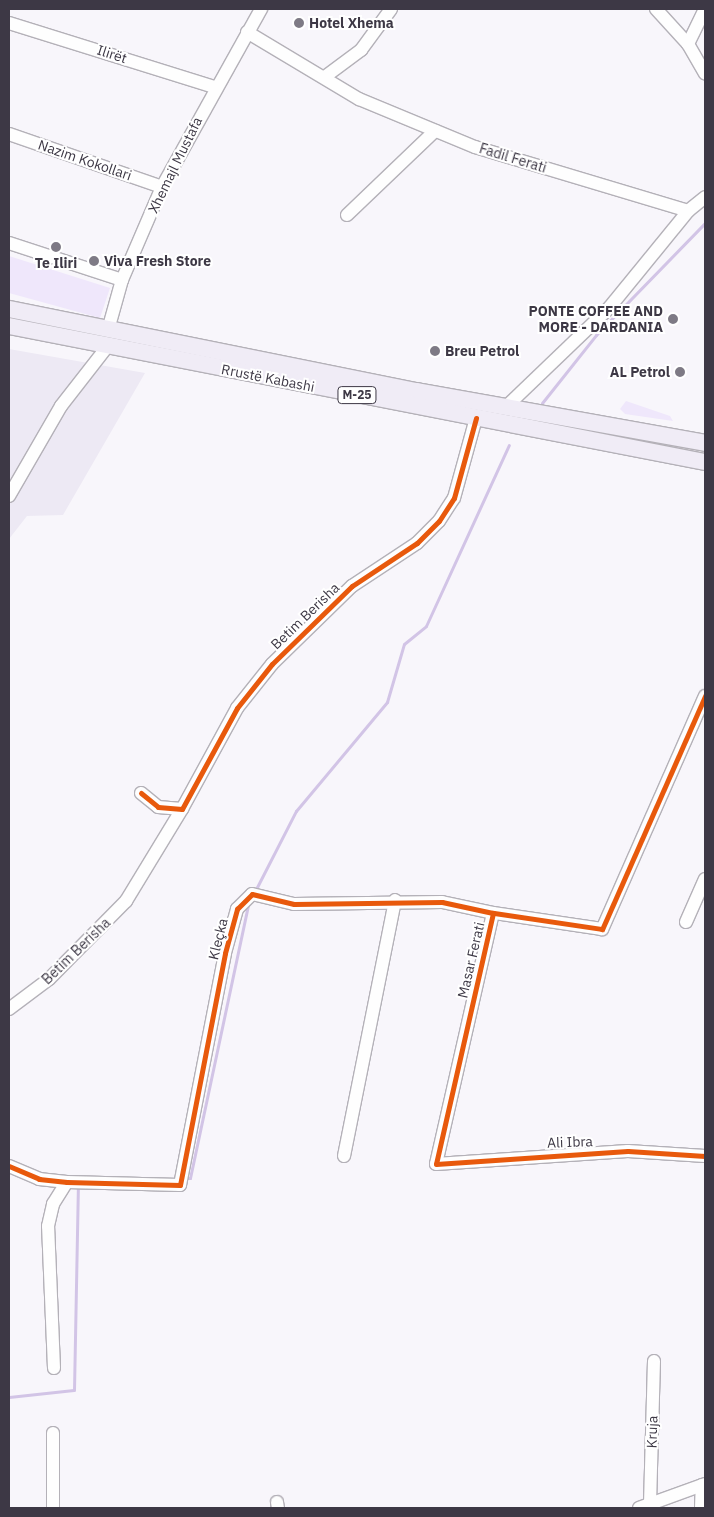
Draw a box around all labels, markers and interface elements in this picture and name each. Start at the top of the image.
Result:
place label: Hotel Xhema [309,15,394,31]
marker: Hotel Xhema [293,17,305,29]
street label: Ilirët [95,41,129,67]
street label: Xhemajl Mustafa [144,114,206,216]
street label: Nazim Kokollari [36,136,134,184]
street label: Fadil Ferati [477,140,549,176]
marker: Te Iliri [50,241,62,253]
place label: Viva Fresh Store [104,253,211,269]
place label: Te Iliri [35,255,77,271]
marker: Viva Fresh Store [88,255,100,267]
place label: PONTE COFFEE AND MORE - DARDANIA [529,303,663,336]
marker: PONTE COFFEE AND MORE - DARDANIA [667,313,679,325]
place label: Breu Petrol [445,343,519,359]
marker: Breu Petrol [429,345,441,357]
street label: Rrustë Kabashi [220,361,316,395]
place label: AL Petrol [610,364,670,380]
marker: AL Petrol [674,366,686,378]
road number: M-25 [337,386,377,404]
street label: Betim Berisha [267,579,343,653]
street label: Betim Berisha [38,914,114,988]
street label: Kleçka [205,916,231,962]
street label: Masar Ferati [454,920,488,1000]
street label: Ali Ibra [547,1133,593,1151]
street label: Kruja [643,1415,661,1449]

